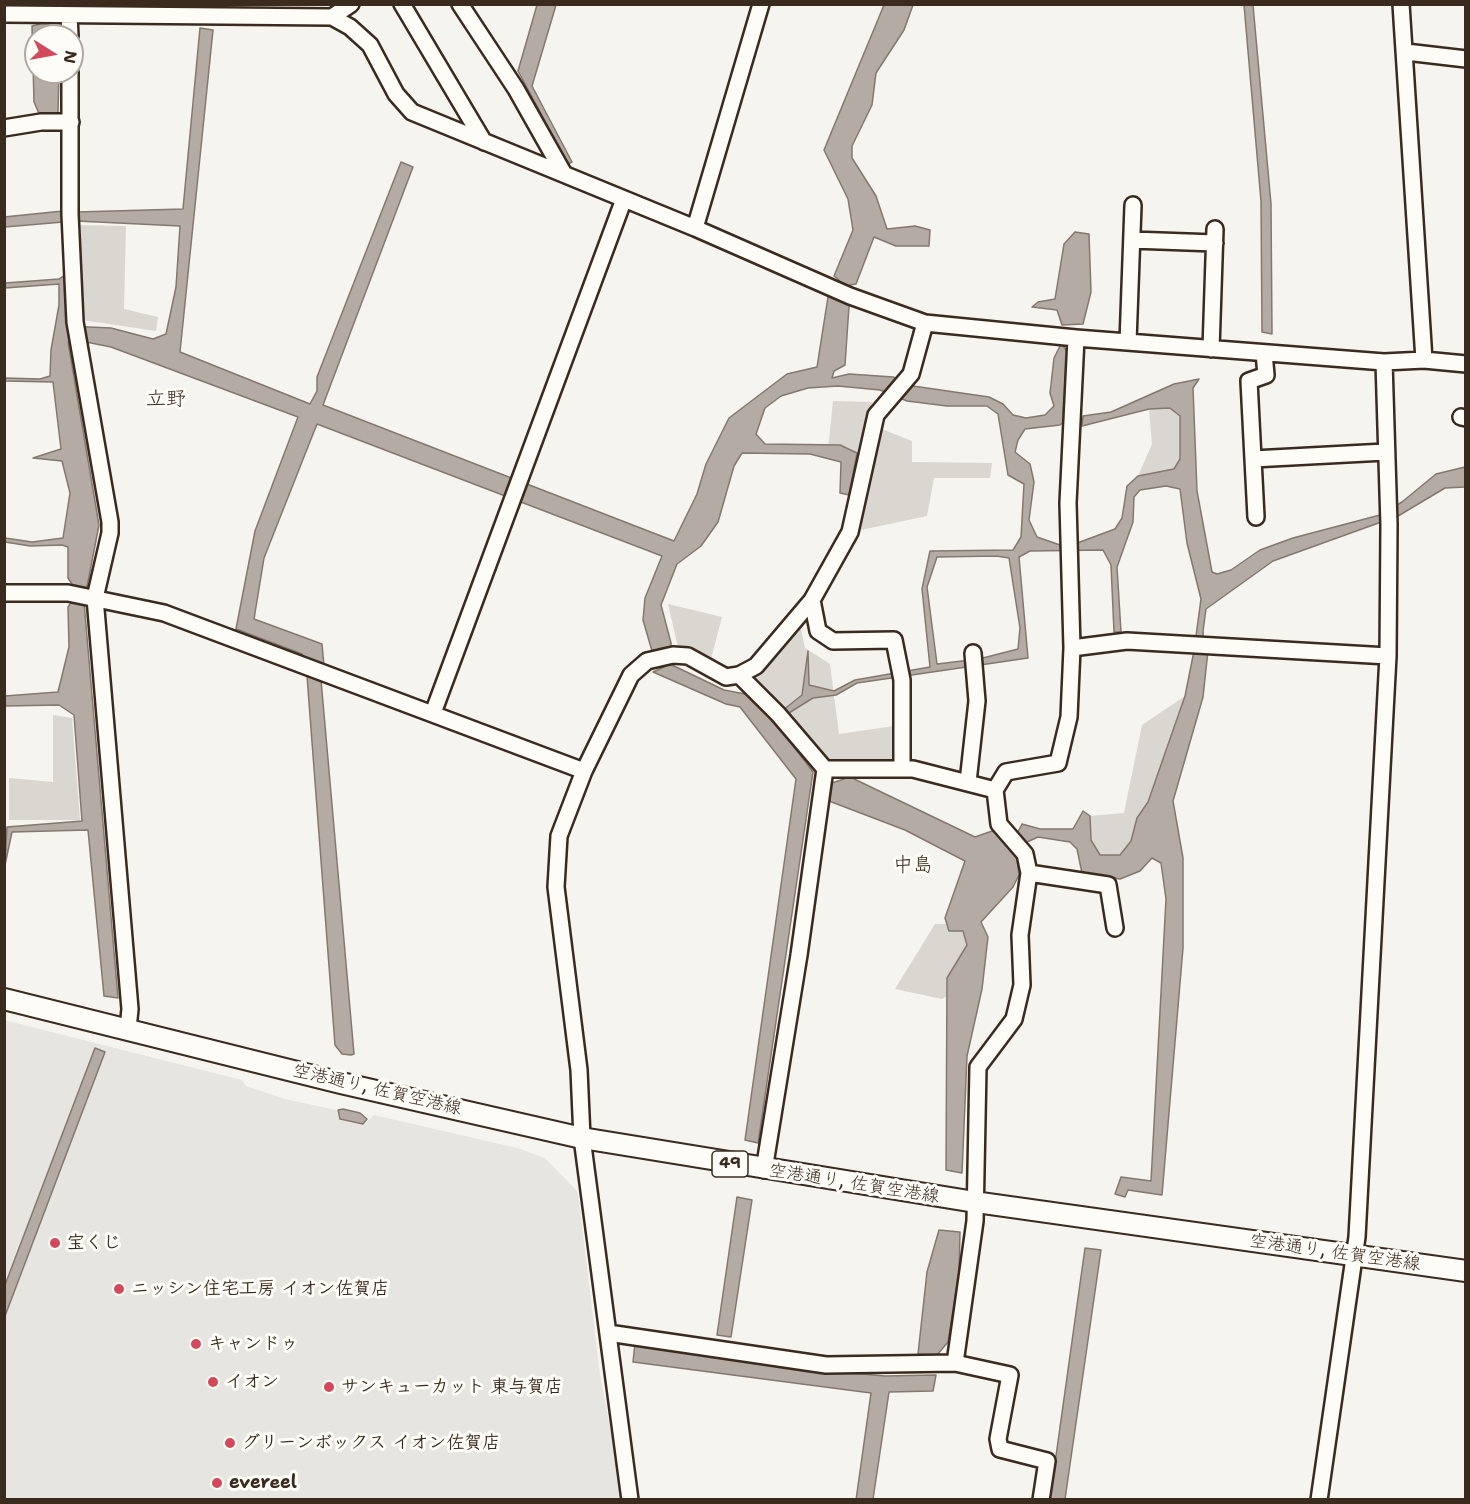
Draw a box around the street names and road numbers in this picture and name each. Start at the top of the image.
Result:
street label: 空港通り, 佐賀空港線 [290,1060,464,1120]
road number: 49 [712,1151,748,1177]
street label: 空港通り, 佐賀空港線 [767,1160,941,1208]
street label: 空港通り, 佐賀空港線 [1248,1230,1422,1276]

